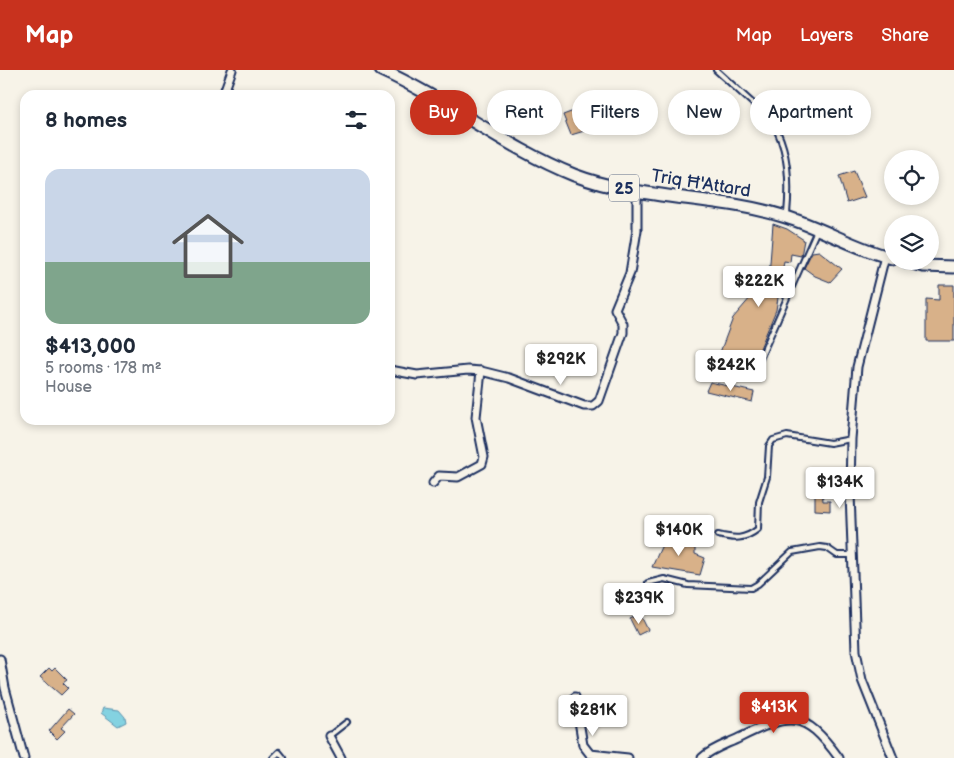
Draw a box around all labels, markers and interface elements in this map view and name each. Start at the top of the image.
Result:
text: Map [25,21,73,50]
text: Map [736,25,772,46]
text: Layers [800,25,853,46]
text: Share [881,25,929,46]
chip: Buy [410,90,477,135]
chip: Rent [487,90,562,135]
chip: Filters [572,90,658,135]
chip: New [668,90,740,135]
chip: Apartment [750,90,871,135]
icon: filters [342,106,370,134]
text: 8 homes [45,108,127,133]
map controls [884,150,939,270]
button: locate [884,150,939,205]
street label: Triq Ħ'Attard [650,165,752,202]
road number: 25 [609,175,639,202]
icon: home [163,201,253,291]
button: layers [884,215,939,270]
pin: $222K [724,266,794,308]
text: $222K [734,272,784,291]
text: $413,000 [45,334,136,359]
pin: $292K [526,344,596,386]
text: $292K [536,350,586,369]
pin: $242K [696,350,766,392]
text: $242K [706,356,756,375]
text: 5 rooms · 178 m² [45,359,162,378]
text: House [45,378,92,397]
pin: $134K [805,466,875,509]
text: $134K [817,473,863,492]
pin: $140K [644,514,714,557]
text: $140K [655,521,703,540]
pin: $239K [604,582,674,625]
text: $239K [614,589,664,608]
pin: $413K [739,692,809,734]
pin: $281K [558,694,628,737]
text: $413K [751,698,797,717]
text: $281K [569,701,617,720]

